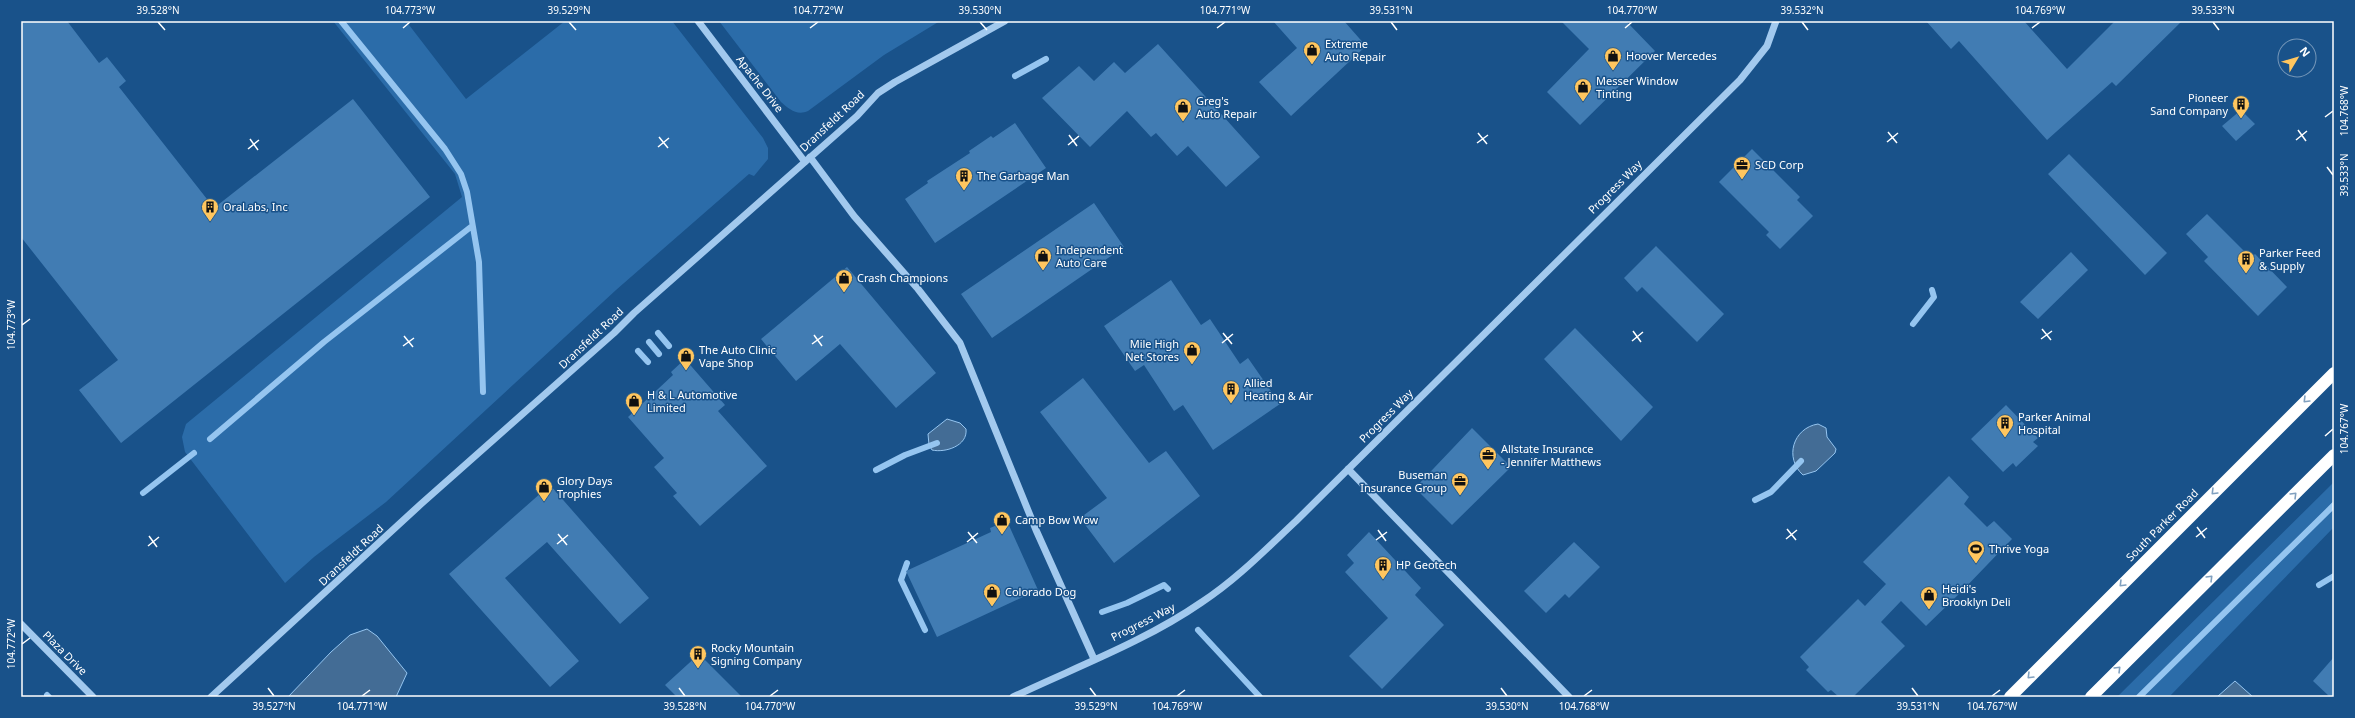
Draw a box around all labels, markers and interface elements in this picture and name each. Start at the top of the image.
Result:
text: 39.528°N [136,3,180,17]
text: 104.773°W [385,3,436,17]
text: 39.529°N [547,3,591,17]
text: 104.772°W [793,3,844,17]
text: 39.530°N [958,3,1002,17]
text: 104.771°W [1200,3,1251,17]
text: 39.531°N [1369,3,1413,17]
text: 104.770°W [1607,3,1658,17]
text: 39.532°N [1780,3,1824,17]
text: 104.769°W [2015,3,2066,17]
text: 39.533°N [2191,3,2235,17]
place label: Extreme Auto Repair [1325,36,1386,64]
north arrow [2277,38,2317,78]
shop icon: Extreme Auto Repair [1302,40,1322,65]
text: N [2297,43,2314,60]
shop icon: Hoover Mercedes [1603,46,1623,71]
place label: Hoover Mercedes [1626,48,1717,63]
street label: Apache Drive [733,52,787,115]
place label: Messer Window Tinting [1596,73,1678,101]
shop icon: Messer Window Tinting [1573,77,1593,102]
text: 104.768°W [2337,85,2351,136]
street label: Dransfeldt Road [796,87,867,155]
place label: Pioneer Sand Company [2150,90,2228,118]
place label: Greg's Auto Repair [1196,93,1257,121]
building icon: Pioneer Sand Company [2231,94,2251,119]
shop icon: Greg's Auto Repair [1173,97,1193,122]
text: 39.533°N [2337,153,2351,197]
office icon: SCD Corp [1732,155,1752,180]
street label: Progress Way [1585,156,1645,217]
place label: SCD Corp [1755,157,1804,172]
building icon: The Garbage Man [954,166,974,191]
place label: The Garbage Man [977,168,1069,183]
building icon: OraLabs, Inc [200,197,220,222]
place label: OraLabs, Inc [223,199,288,214]
place label: Independent Auto Care [1056,242,1123,270]
place label: Parker Feed & Supply [2259,245,2321,273]
shop icon: Independent Auto Care [1033,246,1053,271]
building icon: Parker Feed & Supply [2236,249,2256,274]
shop icon: Crash Champions [834,268,854,293]
place label: Crash Champions [857,270,948,285]
text: 104.773°W [4,299,18,350]
street label: Dransfeldt Road [555,304,626,372]
place label: Mile High Net Stores [1125,336,1179,364]
shop icon: Mile High Net Stores [1182,340,1202,365]
place label: The Auto Clinic Vape Shop [699,342,776,370]
shop icon: The Auto Clinic Vape Shop [676,346,696,371]
place label: Allied Heating & Air [1244,375,1314,403]
building icon: Allied Heating & Air [1221,379,1241,404]
street label: Progress Way [1356,385,1416,446]
place label: H & L Automotive Limited [647,387,738,415]
shop icon: H & L Automotive Limited [624,391,644,416]
one-way arrow [2303,395,2311,403]
text: 104.767°W [2337,403,2351,454]
place label: Parker Animal Hospital [2018,409,2091,437]
building icon: Parker Animal Hospital [1995,413,2015,438]
place label: Allstate Insurance - Jennifer Matthews [1501,441,1601,469]
office icon: Allstate Insurance - Jennifer Matthews [1478,445,1498,470]
place label: Buseman Insurance Group [1360,467,1447,495]
office icon: Buseman Insurance Group [1450,471,1470,496]
place label: Glory Days Trophies [557,473,613,501]
shop icon: Glory Days Trophies [534,477,554,502]
street label: South Parker Road [2122,485,2201,564]
one-way arrow [2211,487,2219,495]
one-way arrow [2289,492,2297,500]
shop icon: Camp Bow Wow [992,510,1012,535]
place label: Camp Bow Wow [1015,512,1099,527]
street label: Dransfeldt Road [315,521,386,589]
sports icon: Thrive Yoga [1966,539,1986,564]
place label: Thrive Yoga [1989,541,2049,556]
building icon: HP Geotech [1373,555,1393,580]
place label: HP Geotech [1396,557,1457,572]
one-way arrow [2206,575,2213,583]
one-way arrow [2119,579,2127,587]
place label: Heidi's Brooklyn Deli [1942,581,2011,609]
shop icon: Colorado Dog [982,582,1002,607]
place label: Colorado Dog [1005,584,1076,599]
shop icon: Heidi's Brooklyn Deli [1919,585,1939,610]
street label: Progress Way [1108,599,1178,644]
text: 104.772°W [4,618,18,669]
street label: Plaza Drive [40,627,91,678]
place label: Rocky Mountain Signing Company [711,640,802,668]
building icon: Rocky Mountain Signing Company [688,644,708,669]
one-way arrow [2113,667,2121,674]
one-way arrow [2028,671,2035,679]
text: 39.527°N [252,699,296,713]
text: 104.771°W [337,699,388,713]
text: 39.528°N [663,699,707,713]
text: 104.770°W [745,699,796,713]
text: 39.529°N [1074,699,1118,713]
text: 104.769°W [1152,699,1203,713]
text: 39.530°N [1485,699,1529,713]
text: 104.768°W [1559,699,1610,713]
text: 39.531°N [1896,699,1940,713]
text: 104.767°W [1967,699,2018,713]

